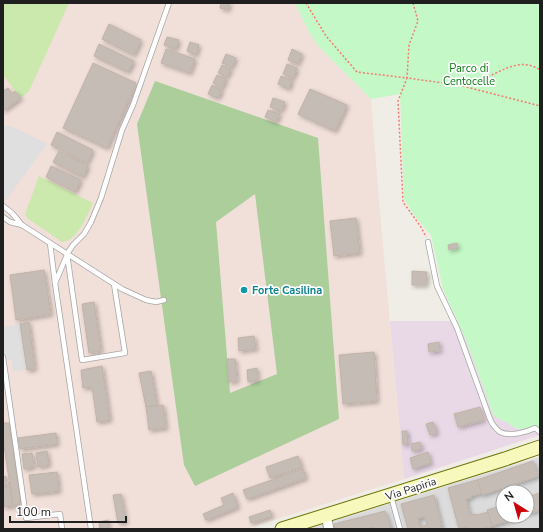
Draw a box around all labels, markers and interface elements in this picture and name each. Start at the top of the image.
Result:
park label: Parco di Centocelle [443,61,495,89]
place label: Forte Casilina [252,283,322,298]
marker: Forte Casilina [239,285,249,295]
street label: Via Papiria [383,474,438,505]
north arrow [495,484,535,524]
text: N [501,488,517,505]
scale bar [10,498,126,524]
text: 100 m [16,504,51,520]

